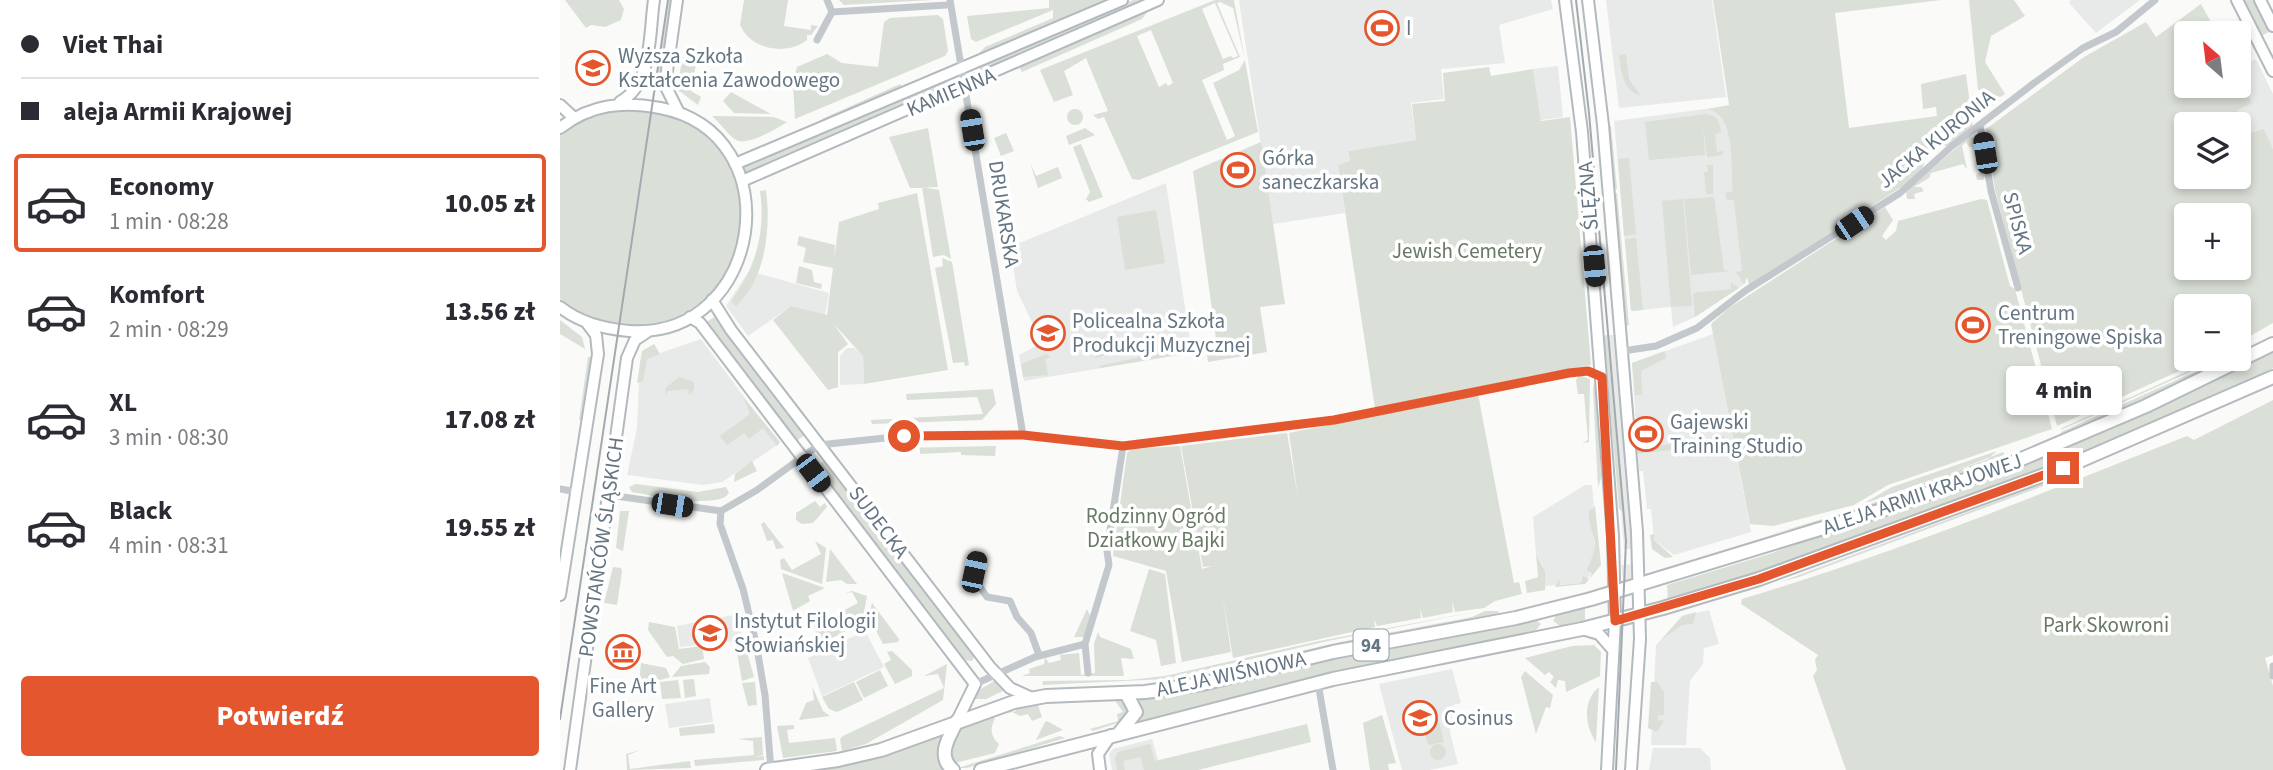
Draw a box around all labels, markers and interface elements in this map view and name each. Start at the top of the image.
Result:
sports icon: I [1363,9,1401,47]
place label: I [1406,13,1412,43]
north arrow [2174,21,2250,98]
map controls [2174,21,2251,371]
text: Viet Thai [63,26,163,63]
place label: Wyższa Szkoła Kształcenia Zawodowego [618,41,840,95]
school or university icon: Wyższa Szkoła Kształcenia Zawodowego [574,49,612,87]
street label: KAMIENNA [902,60,1001,124]
street label: JACKA KURONIA [1871,82,2001,196]
text: aleja Armii Krajowej [63,93,292,130]
car [959,108,986,152]
button: layers [2174,112,2251,189]
car [1972,131,1999,175]
place label: Górka saneczkarska [1262,143,1379,197]
sports icon: Górka saneczkarska [1219,151,1257,189]
street label: DRUKARSKA [981,158,1027,270]
street label: ŚLĘŻNA [1570,160,1606,232]
text: Economy [109,168,214,205]
icon: car [25,172,88,235]
text: 10.05 zł [444,185,535,222]
street label: SPISKA [1995,189,2041,258]
car [1831,203,1878,243]
button: + [2174,203,2251,280]
text: 1 min · 08:28 [109,205,229,238]
park label: Jewish Cemetery [1392,236,1542,266]
car [1582,244,1607,288]
text: Komfort [109,276,205,313]
icon: car [25,280,88,343]
text: 13.56 zł [444,293,535,330]
button: − [2174,294,2251,371]
place label: Centrum Treningowe Spiska [1998,298,2163,352]
place label: Policealna Szkoła Produkcji Muzycznej [1072,306,1250,360]
sports icon: Centrum Treningowe Spiska [1954,306,1992,344]
text: 2 min · 08:29 [109,313,229,346]
school or university icon: Policealna Szkoła Produkcji Muzycznej [1029,314,1067,352]
callout: 4 min [2005,366,2121,416]
text: 4 min [2036,374,2092,407]
text: XL [109,384,137,421]
icon: car [25,388,88,451]
text: 17.08 zł [444,401,535,438]
place label: Gajewski Training Studio [1670,407,1803,461]
sports icon: Gajewski Training Studio [1627,415,1665,453]
route start [888,420,920,452]
text: 3 min · 08:30 [109,421,229,454]
street label: POWSTAŃCÓW ŚLĄSKICH [571,435,631,659]
street label: ALEJA ARMII KRAJOWEJ [1818,446,2026,542]
car [792,450,835,496]
route end [2047,452,2079,484]
street label: SUDECKA [842,479,917,565]
car [650,491,695,519]
text: Black [109,492,172,529]
icon: car [25,496,88,559]
park label: Rodzinny Ogród Działkowy Bajki [1086,501,1226,555]
text: 19.55 zł [444,509,535,546]
text: 4 min · 08:31 [109,529,229,562]
car [960,549,989,595]
place label: Instytut Filologii Słowiańskiej [734,606,876,660]
park label: Park Skowroni [2043,610,2169,640]
school or university icon: Instytut Filologii Słowiańskiej [691,614,729,652]
road number: 94 [1354,630,1388,660]
museum icon: Fine Art Gallery [604,633,642,671]
street label: ALEJA WIŚNIOWA [1153,643,1309,705]
place label: Fine Art Gallery [589,671,657,725]
button: Potwierdź [21,676,539,756]
school or university icon: Cosinus [1401,699,1439,737]
place label: Cosinus [1444,703,1513,733]

